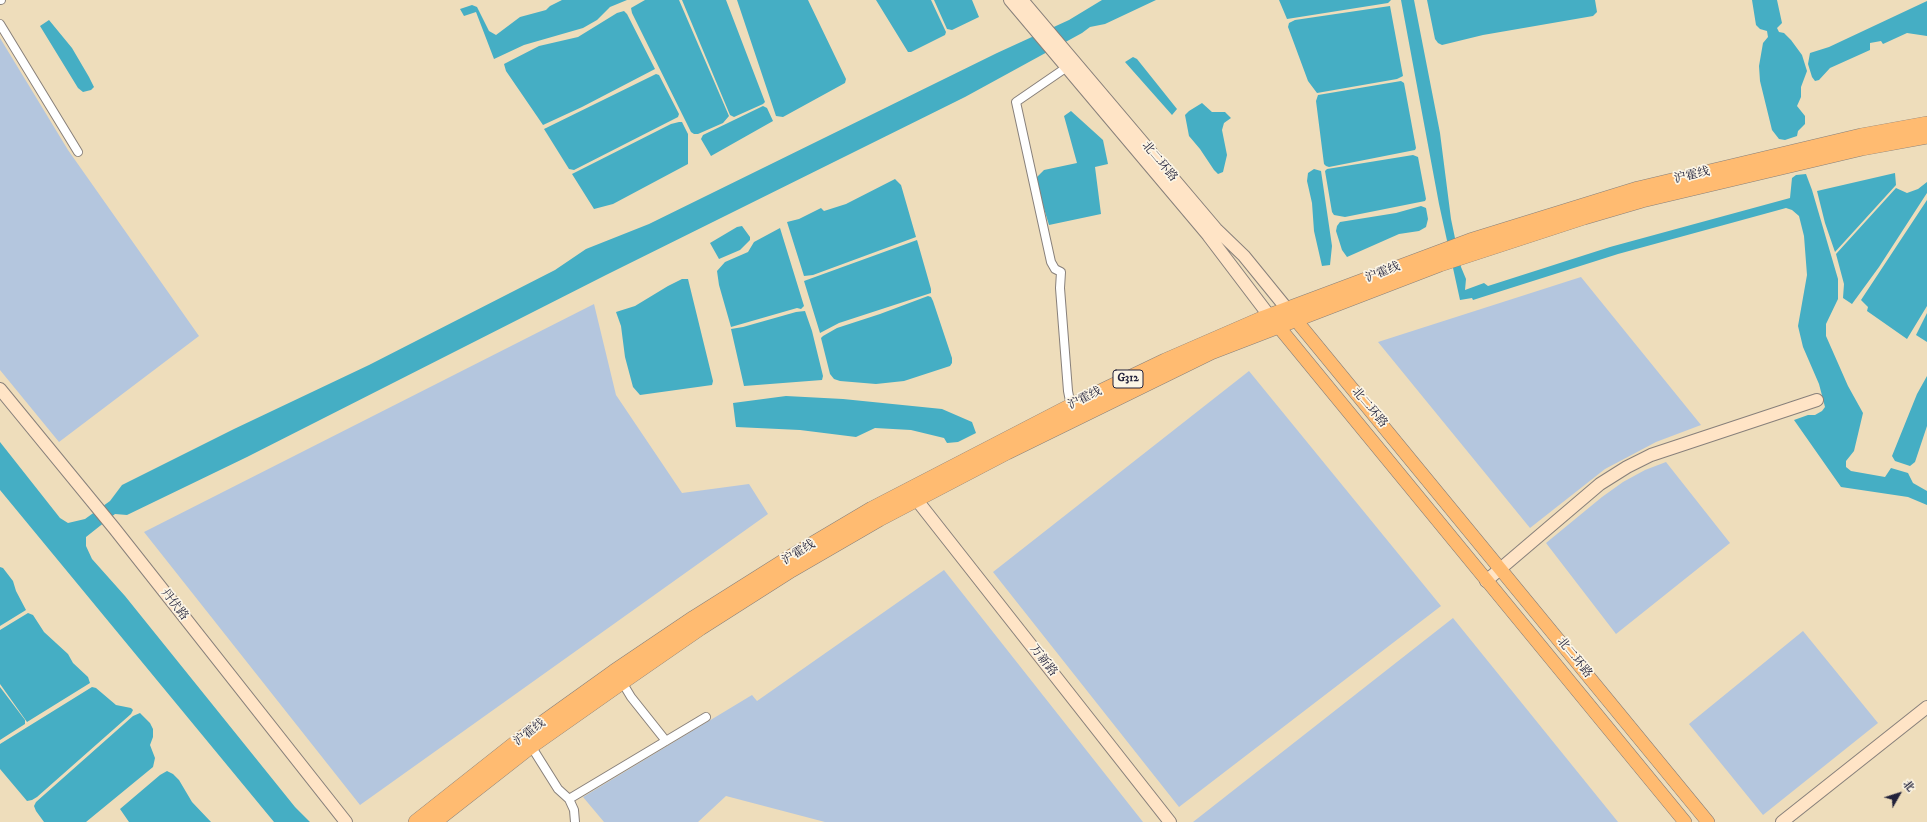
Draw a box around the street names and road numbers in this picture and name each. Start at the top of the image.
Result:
street label: 北二环路 [1138,139,1180,185]
street label: 沪霍线 [1673,165,1711,187]
street label: 沪霍线 [1364,260,1402,286]
road number: G312 [1113,370,1143,388]
street label: 沪霍线 [1066,385,1104,413]
street label: 北二环路 [1348,385,1390,431]
street label: 沪霍线 [780,538,818,568]
street label: 丹伏路 [157,586,191,624]
street label: 北二环路 [1553,635,1595,681]
street label: 万新路 [1026,642,1060,680]
street label: 沪霍线 [511,716,549,750]

